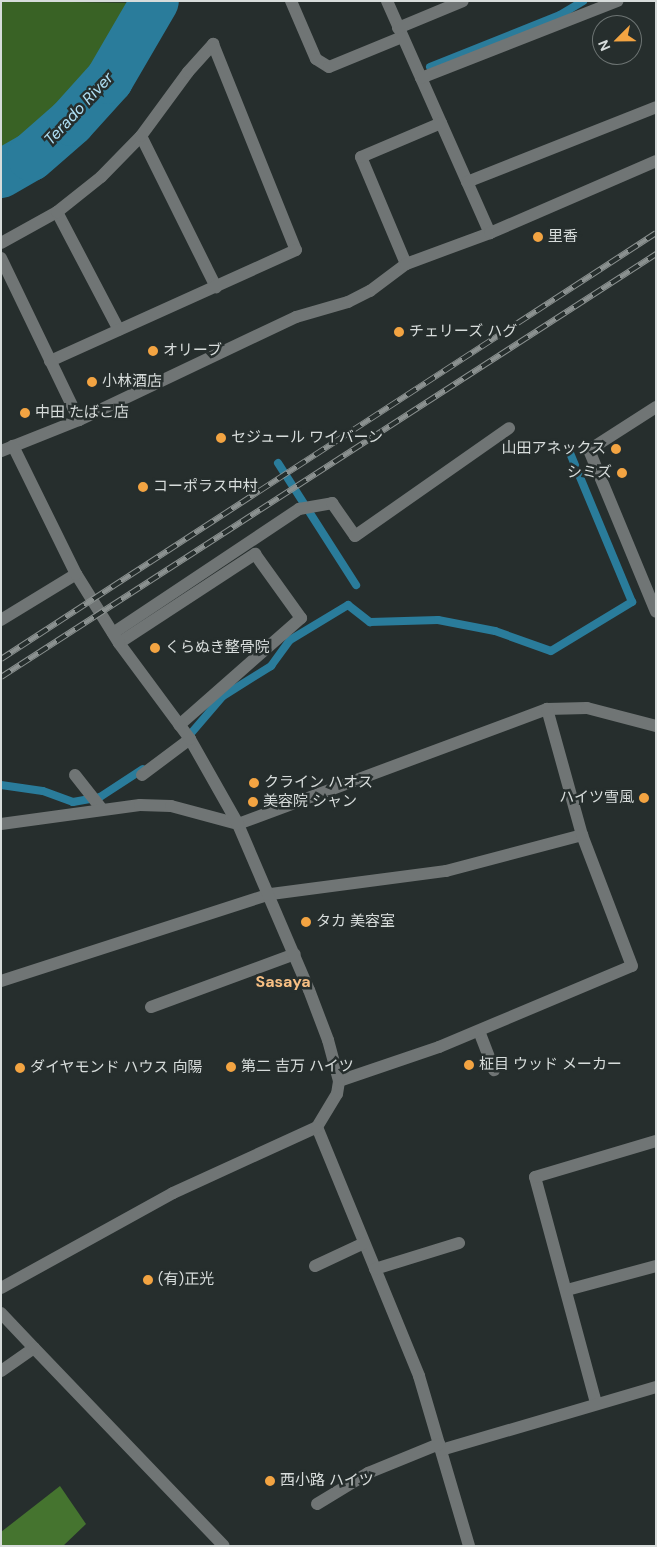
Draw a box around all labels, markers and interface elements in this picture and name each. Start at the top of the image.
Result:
north arrow [592,15,642,65]
text: N [594,37,614,54]
water label: Terado River [40,69,118,149]
place label: 里香 [548,228,578,246]
marker: 里香 [532,231,544,243]
place label: チェリーズ ハグ [409,323,518,341]
marker: チェリーズ ハグ [393,326,405,338]
place label: オリーブ [163,342,223,360]
marker: オリーブ [147,345,159,357]
place label: 小林酒店 [102,373,162,391]
marker: 小林酒店 [86,376,98,388]
place label: 中田 たばこ店 [35,404,129,422]
marker: 中田 たばこ店 [19,407,31,419]
place label: セジュール ワイバーン [231,429,385,447]
marker: セジュール ワイバーン [215,432,227,444]
place label: 山田アネックス [501,440,606,458]
marker: 山田アネックス [610,443,622,455]
place label: シミズ [567,464,612,482]
marker: シミズ [616,467,628,479]
place label: コーポラス中村 [153,478,258,496]
marker: コーポラス中村 [137,481,149,493]
place label: くらぬき整骨院 [165,639,270,657]
marker: くらぬき整骨院 [149,642,161,654]
place label: クライン ハオス [264,774,373,792]
marker: クライン ハオス [248,777,260,789]
place label: ハイツ雪風 [559,789,634,807]
marker: ハイツ雪風 [638,792,650,804]
place label: 美容院 シャン [263,793,357,811]
marker: 美容院 シャン [247,796,259,808]
place label: タカ 美容室 [316,913,395,931]
marker: タカ 美容室 [300,916,312,928]
district label: Sasaya [255,972,311,992]
place label: 柾目 ウッド メーカー [479,1056,622,1074]
place label: 第二 吉万 ハイツ [241,1058,354,1076]
place label: ダイヤモンド ハウス 向陽 [30,1059,203,1077]
marker: 柾目 ウッド メーカー [463,1059,475,1071]
marker: 第二 吉万 ハイツ [225,1061,237,1073]
marker: ダイヤモンド ハウス 向陽 [14,1062,26,1074]
place label: (有)正光 [158,1271,214,1289]
marker: (有)正光 [142,1274,154,1286]
place label: 西小路 ハイツ [280,1472,374,1490]
marker: 西小路 ハイツ [264,1475,276,1487]

